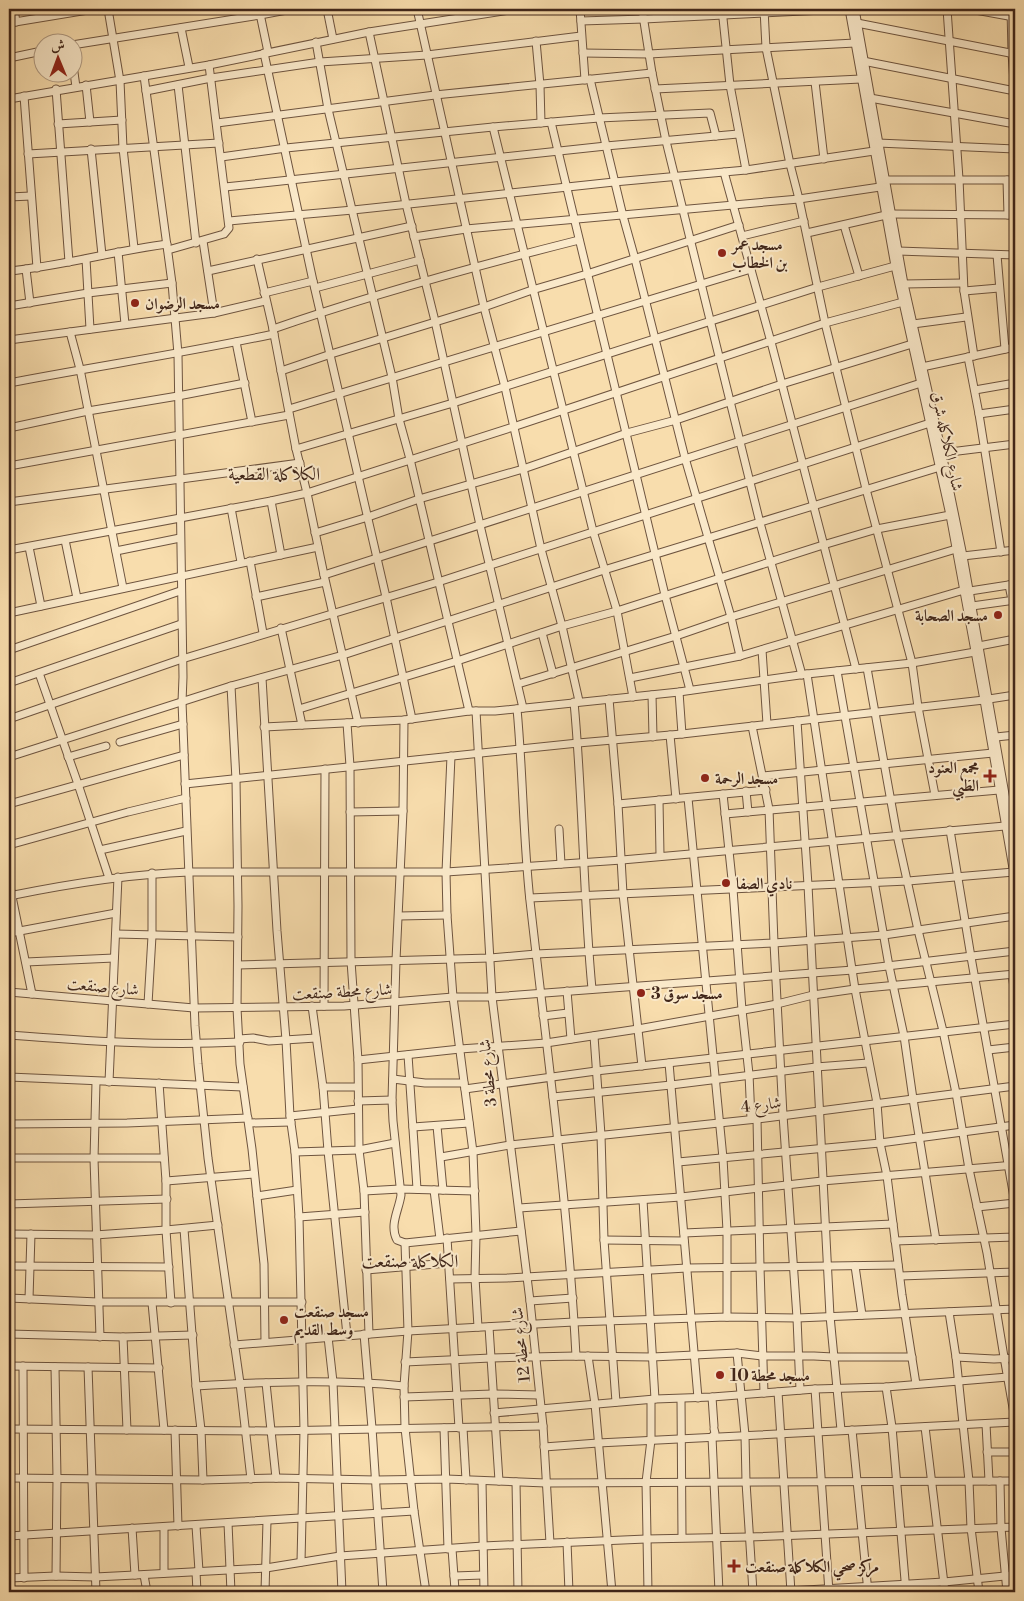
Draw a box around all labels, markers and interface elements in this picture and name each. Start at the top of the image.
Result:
north arrow [32,32,82,82]
text: ش [51,37,65,55]
place label: مسجد عمر بن الخطاب [730,235,787,273]
marker: مسجد عمر بن الخطاب [716,247,728,259]
place label: مسجد الرضوان [145,294,220,314]
marker: مسجد الرضوان [129,297,141,309]
street label: شارع الكلاكله شرق [924,390,967,493]
district label: الكلاكلة القطعية [228,463,320,486]
place label: مسجد الصحابة [915,606,988,626]
marker: مسجد الصحابة [992,609,1004,621]
place label: مجمع العنود الطبي [928,758,979,801]
place label: مسجد الرحمة [715,769,778,789]
marker: مجمع العنود الطبي [983,769,997,783]
marker: مسجد الرحمة [699,772,711,784]
place label: نادي الصفا [736,874,792,897]
marker: نادي الصفا [720,877,732,889]
street label: شارع صنقعت [66,974,140,1003]
street label: شارع محطة صنقعت [292,979,393,1008]
place label: مسجد سوق 3 [651,984,723,1004]
marker: مسجد سوق 3 [635,987,647,999]
street label: شارع محطة 3 [475,1038,504,1108]
street label: شارع 4 [740,1093,783,1120]
district label: الكلاكلة صنقعت [362,1250,458,1273]
place label: مسجد صنقعت وسط القديم [294,1302,369,1344]
street label: شارع محطة 12 [507,1306,538,1383]
marker: مسجد صنقعت وسط القديم [278,1314,290,1326]
place label: مسجد محطة 10 [730,1366,810,1386]
marker: مسجد محطة 10 [714,1369,726,1381]
place label: مركز صحي الكلاكلة صنقعت [745,1557,879,1581]
marker: مركز صحي الكلاكلة صنقعت [727,1559,741,1573]

